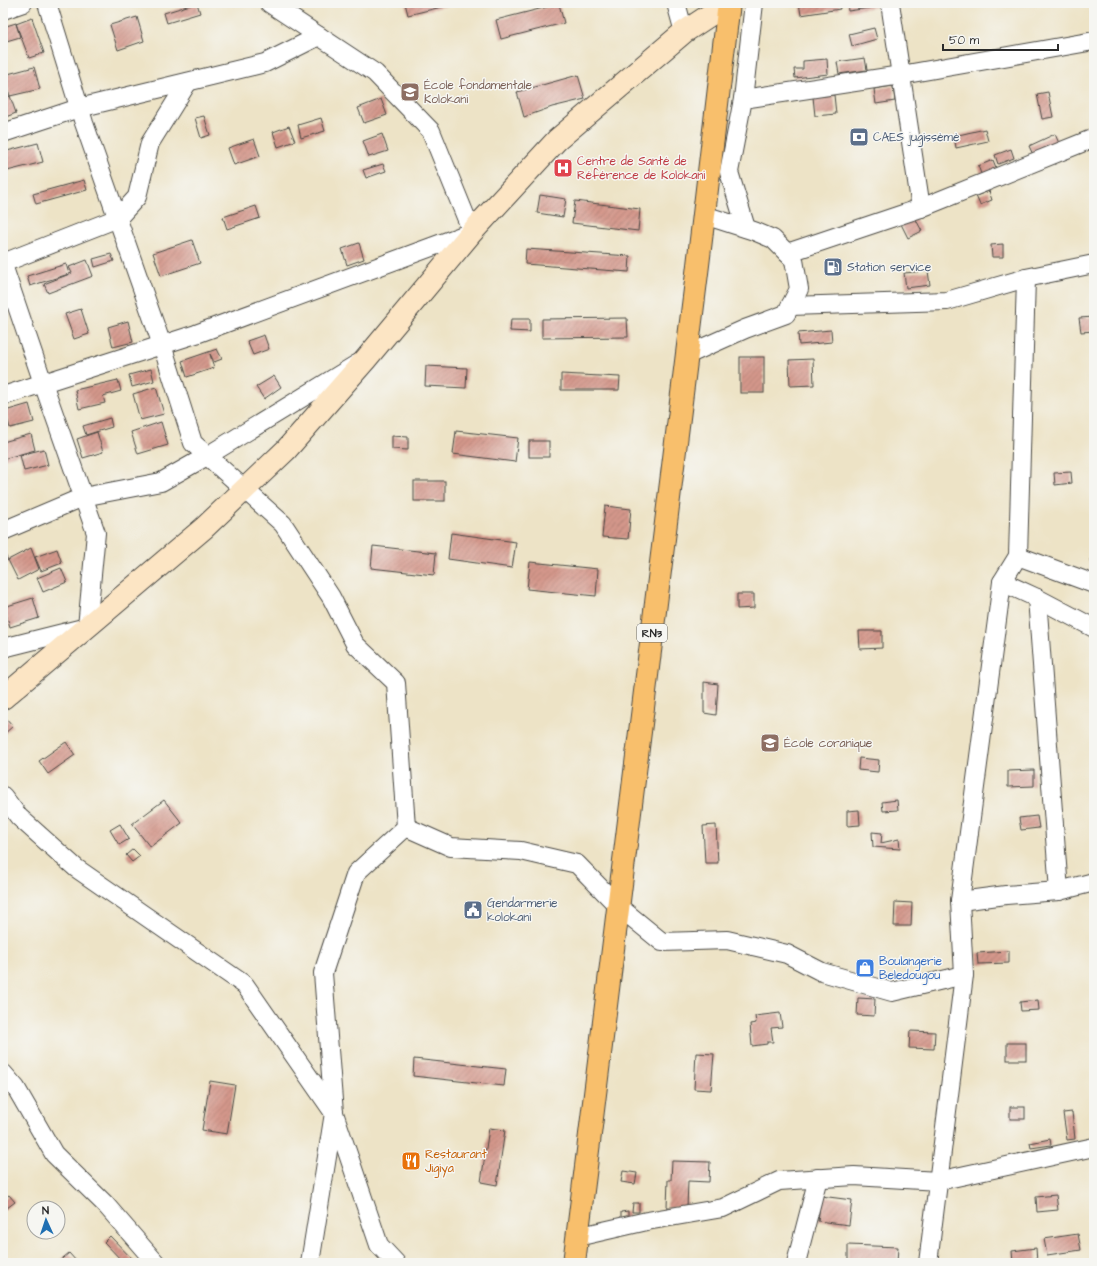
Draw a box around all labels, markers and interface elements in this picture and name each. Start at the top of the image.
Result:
scale bar [943,26,1058,52]
text: 50 m [949,32,980,49]
place label: École fondamentale Kolokani [424,77,532,108]
school or university icon: École fondamentale Kolokani [399,81,421,103]
bank icon: CAES jugissèmè [848,126,870,148]
place label: CAES jugissèmè [873,129,960,147]
place label: Centre de Santé de Référence de Kolokani [577,153,705,184]
hospital icon: Centre de Santé de Référence de Kolokani [552,157,574,179]
fuel station icon: Station service [822,256,844,278]
place label: Station service [847,259,932,276]
road number: RN3 [637,624,667,642]
school or university icon: École coranique [759,732,781,754]
place label: École coranique [784,735,873,752]
place label: Gendarmerie kolokani [487,895,558,926]
public building icon: Gendarmerie kolokani [462,899,484,921]
place label: Boulangerie Beledougou [879,953,942,985]
shop icon: Boulangerie Beledougou [854,957,876,979]
place label: Restaurant Jigiya [425,1146,487,1178]
restaurant icon: Restaurant Jigiya [400,1150,422,1172]
north arrow [26,1200,66,1240]
text: N [42,1203,49,1218]

